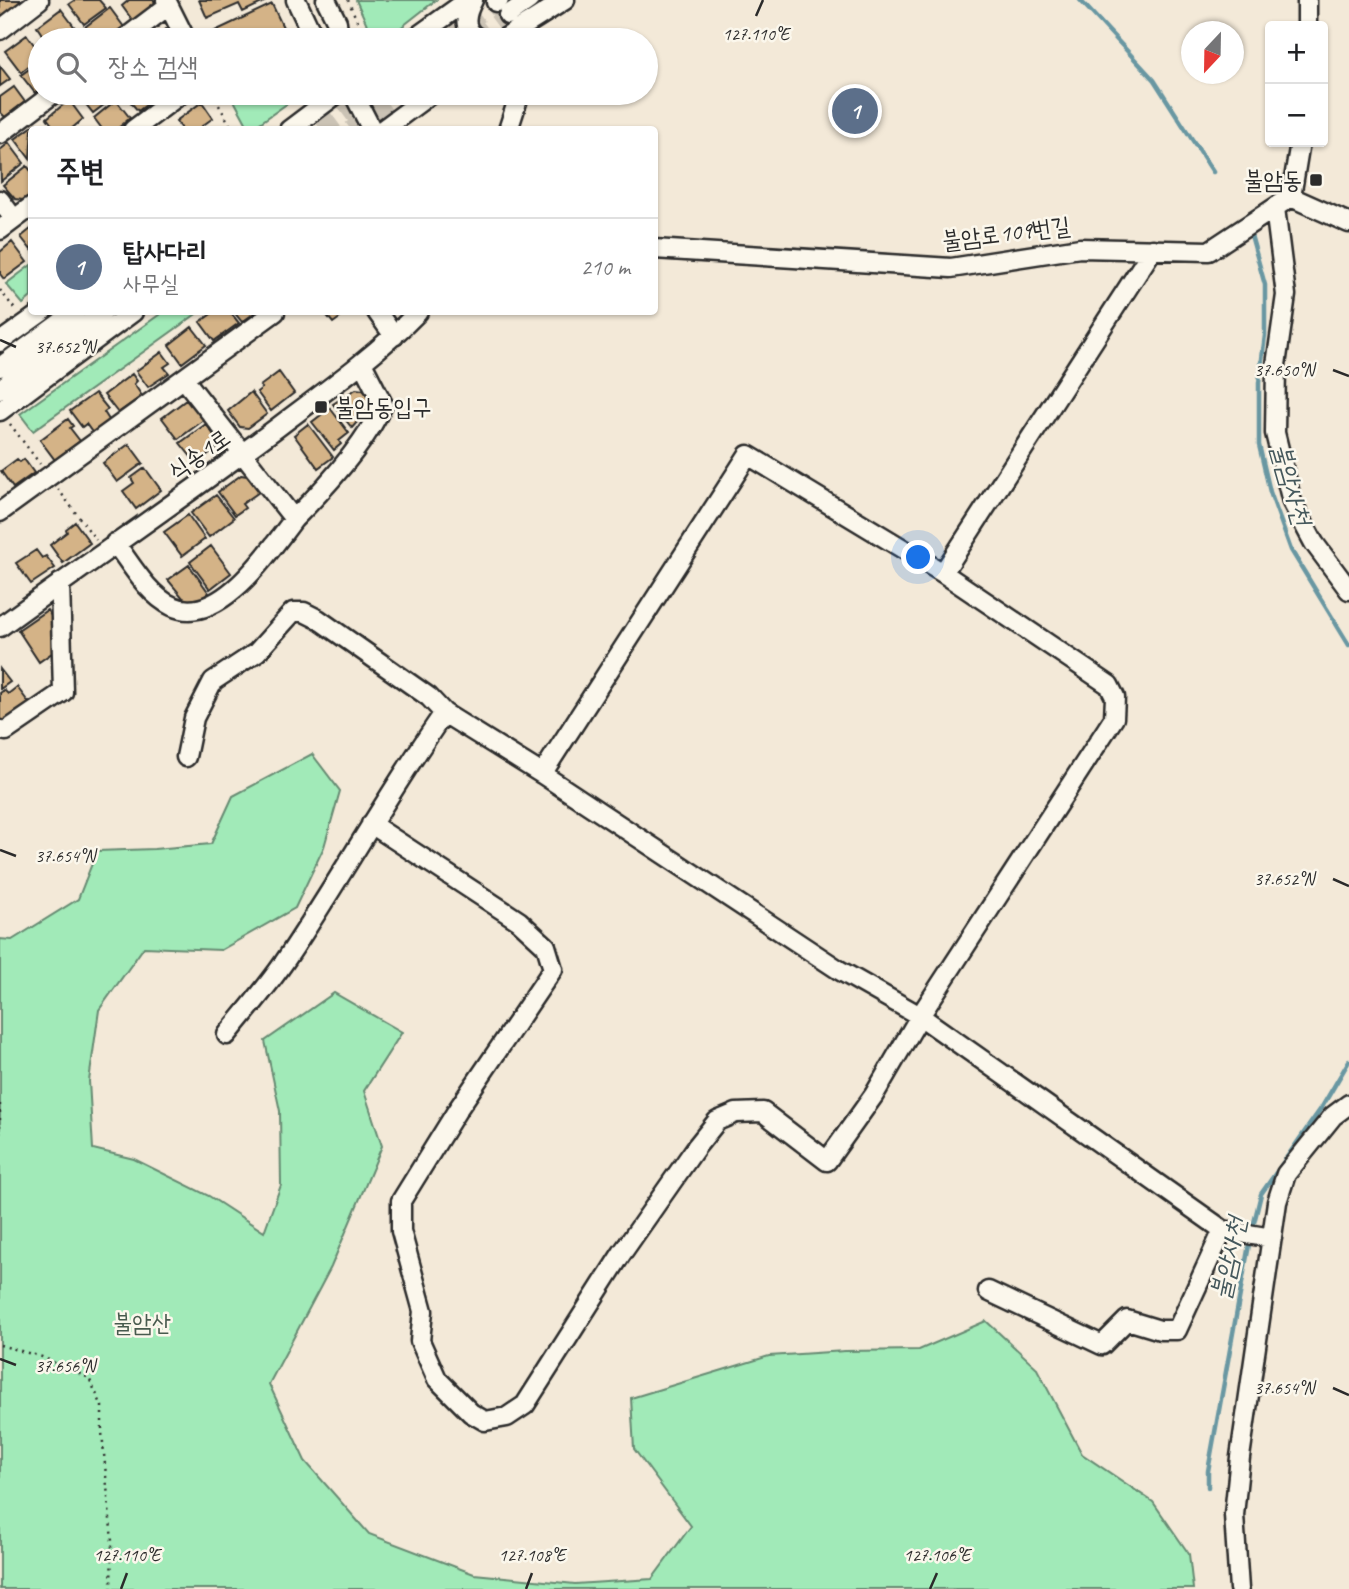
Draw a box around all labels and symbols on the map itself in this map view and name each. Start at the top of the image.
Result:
north arrow [1181,21,1244,84]
text: 127.110°E [723,23,792,45]
pin: 1 [832,85,878,137]
place label: 불암동 [1244,165,1302,195]
marker: 불암동 [1308,172,1324,188]
street label: 불암로109번길 [940,210,1072,256]
text: 37.652°N [35,336,98,358]
text: 37.650°N [1254,359,1317,381]
place label: 불암동입구 [335,392,432,422]
marker: 불암동입구 [313,399,329,415]
street label: 식송1로 [162,422,236,486]
water label: 불암사천 [1264,439,1320,532]
your location [901,540,935,574]
text: 37.654°N [35,845,98,867]
text: 37.652°N [1254,868,1317,890]
water label: 불암사천 [1204,1211,1254,1302]
park label: 불암산 [113,1308,171,1338]
text: 37.656°N [35,1355,98,1377]
text: 37.654°N [1254,1377,1317,1399]
text: 127.110°E [94,1544,163,1566]
text: 127.108°E [499,1544,568,1566]
text: 127.106°E [904,1544,973,1566]

